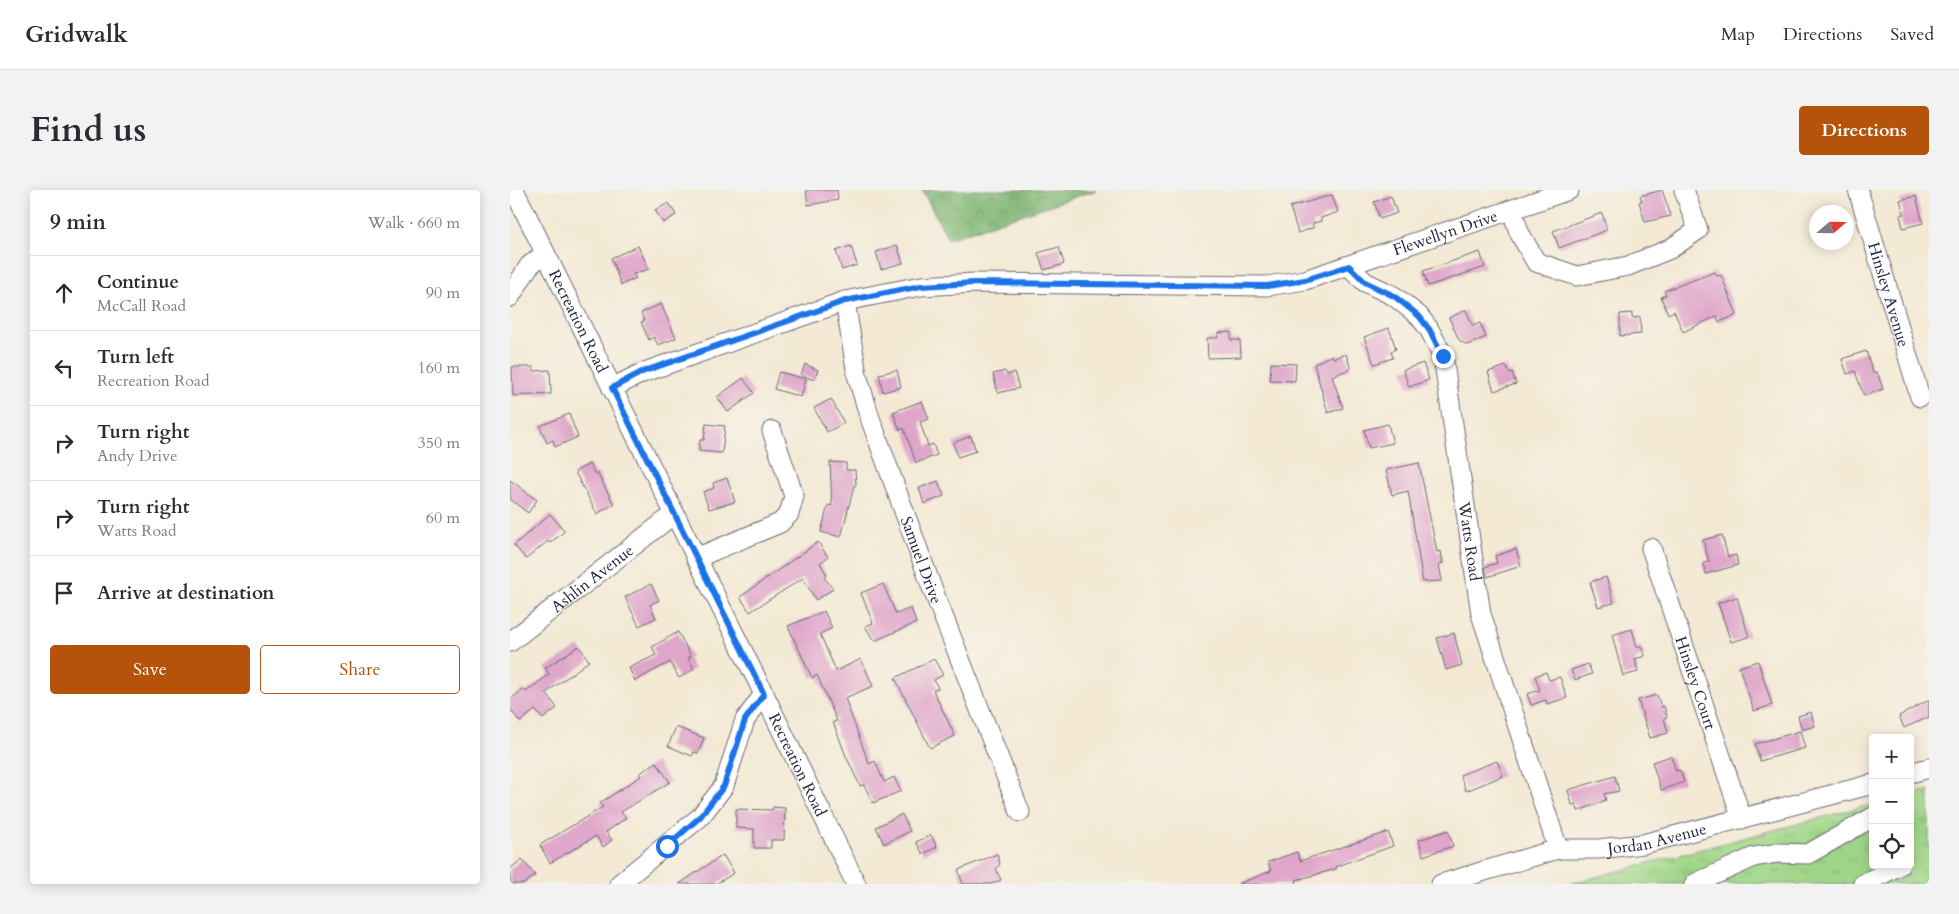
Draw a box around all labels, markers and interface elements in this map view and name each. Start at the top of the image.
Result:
text: Gridwalk [25,18,128,51]
text: Map [1721,22,1755,47]
text: Directions [1783,22,1862,47]
text: Saved [1890,22,1934,47]
text: Find us [30,106,146,154]
button: Directions [1799,106,1929,155]
street label: Flewellyn Drive [1390,205,1501,261]
north arrow [1809,205,1854,250]
text: 9 min [50,208,106,237]
text: Walk · 660 m [368,212,460,234]
street label: Hinsley Avenue [1862,240,1914,350]
street label: Recreation Road [543,266,613,377]
text: Continue [97,269,179,295]
icon: ahead [50,279,78,307]
text: 90 m [426,282,460,304]
text: McCall Road [97,295,186,317]
text: Turn left [97,344,174,370]
route end [1432,345,1455,368]
icon: left [50,354,78,382]
text: 160 m [418,357,460,379]
text: Recreation Road [97,370,209,392]
text: Turn right [97,419,189,445]
icon: right [50,429,78,457]
text: 350 m [418,432,460,454]
text: Andy Drive [97,445,177,467]
text: Turn right [97,494,189,520]
street label: Watts Road [1452,500,1486,583]
icon: right [50,504,78,532]
text: 60 m [426,507,460,529]
street label: Samuel Drive [895,513,947,607]
text: Watts Road [97,520,177,542]
street label: Ashlin Avenue [547,540,639,618]
icon: arrive [50,579,78,607]
text: Arrive at destination [97,580,274,606]
street label: Hinsley Court [1669,633,1721,732]
button: Save [50,645,250,694]
button: Share [260,645,460,694]
street label: Recreation Road [763,710,832,821]
map controls [1869,734,1914,869]
button: + [1869,734,1914,779]
button: − [1869,779,1914,824]
street label: Jordan Avenue [1604,818,1709,860]
button: locate [1869,824,1914,869]
route start [656,835,679,858]

